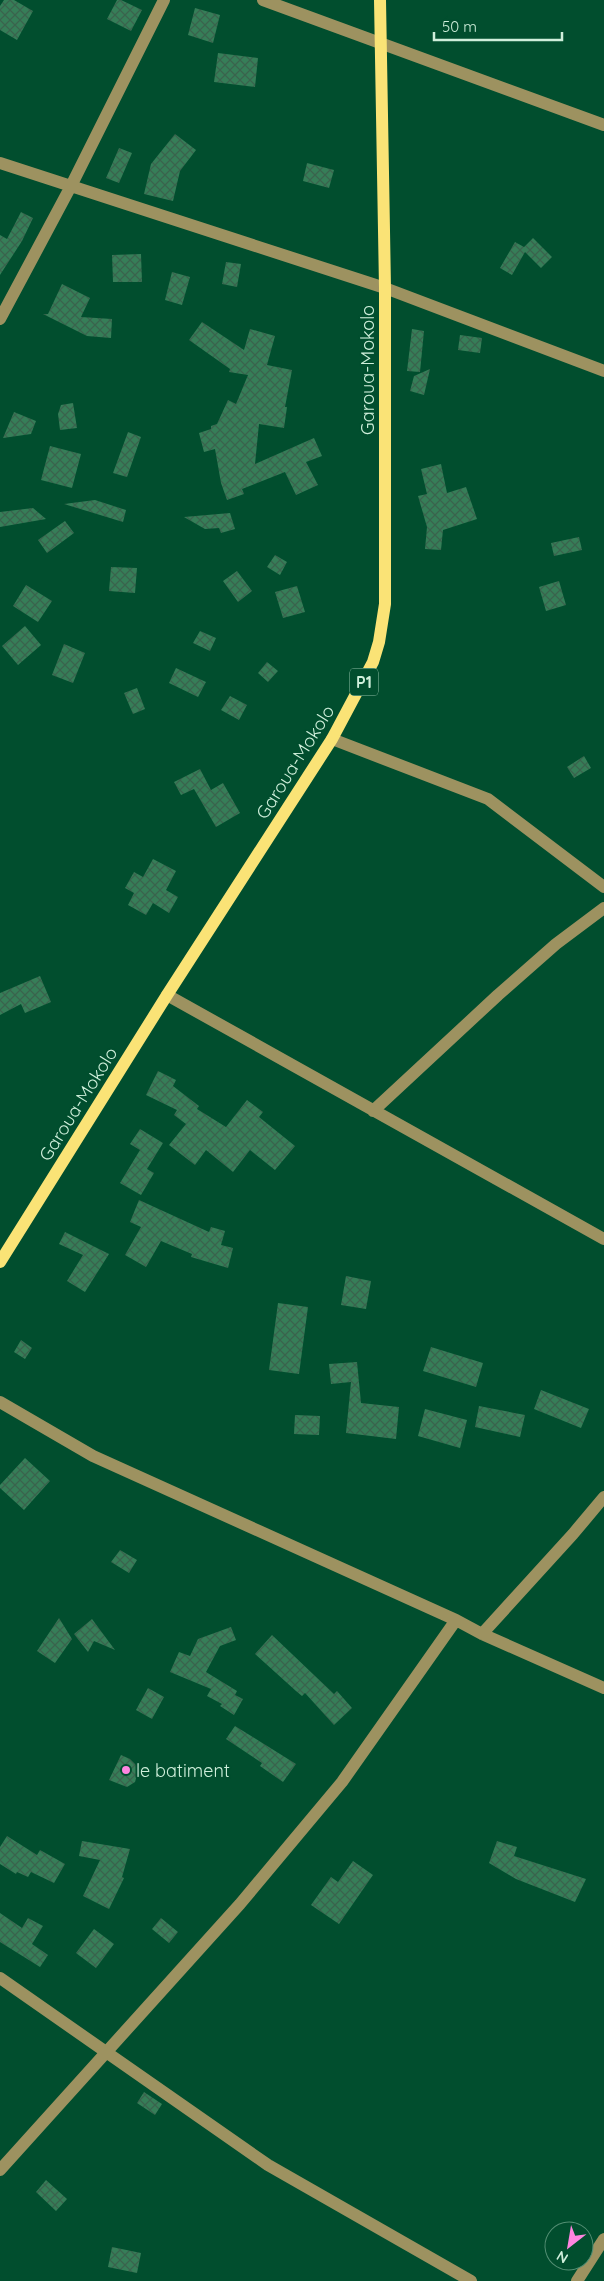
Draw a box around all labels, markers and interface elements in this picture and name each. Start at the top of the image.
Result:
scale bar [434,10,562,42]
text: 50 m [442,17,477,36]
street label: Garoua-Mokolo [356,305,379,435]
road number: P1 [350,669,378,696]
street label: Garoua-Mokolo [251,701,339,823]
street label: Garoua-Mokolo [34,1043,122,1165]
place label: le batiment [136,1759,230,1782]
marker: le batiment [120,1764,132,1776]
north arrow [544,2221,594,2271]
text: N [553,2247,571,2268]

